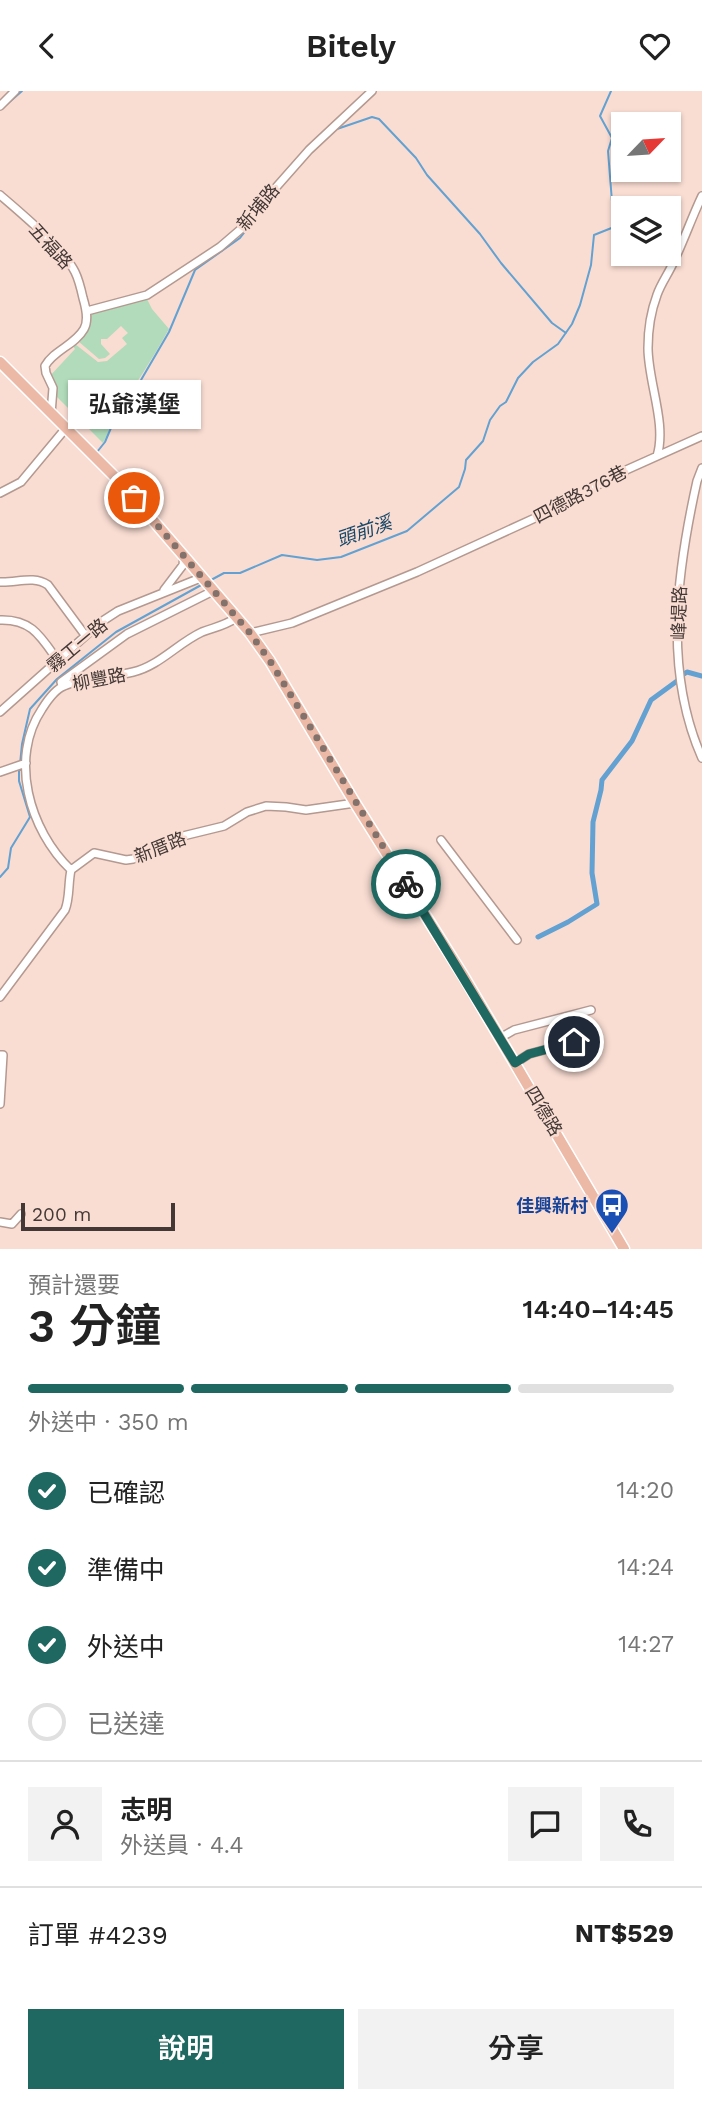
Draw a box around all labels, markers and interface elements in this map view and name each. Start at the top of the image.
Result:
icon: back [28,27,66,65]
text: Bitely [306,27,396,65]
icon: heart [636,27,674,65]
north arrow [611,112,681,182]
map controls [611,112,681,266]
street label: 新埔路 [233,180,283,234]
button: layers [611,196,681,266]
street label: 五福路 [25,219,77,273]
callout: 弘爺漢堡 [68,379,200,428]
text: 弘爺漢堡 [89,391,181,418]
street label: 四德路376巷 [530,461,630,527]
pin [104,468,164,528]
icon: bag [115,479,153,517]
water label: 頭前溪 [333,510,398,551]
street label: 峰堤路 [668,586,690,640]
street label: 霧工一路 [43,614,111,676]
street label: 柳豐路 [70,664,128,694]
street label: 新厝路 [131,827,189,867]
courier [371,849,441,919]
icon: bike [387,865,425,903]
pin [544,1012,604,1072]
icon: home [555,1023,593,1061]
street label: 四德路 [521,1082,567,1140]
bus stop icon: 佳興新村 [593,1186,631,1235]
place label: 佳興新村 [516,1195,588,1216]
scale bar [21,1200,175,1232]
text: 200 m [32,1203,91,1226]
text: 預計還要 [28,1272,120,1299]
text: 14:40–14:45 [523,1294,674,1324]
text: 3 分鐘 [28,1299,161,1353]
text: 外送中 · 350 m [28,1409,189,1436]
icon: check [28,1472,66,1510]
text: 14:20 [616,1477,674,1504]
text: 已確認 [87,1478,165,1508]
icon: check [28,1549,66,1587]
text: 14:24 [617,1554,674,1581]
text: 準備中 [87,1555,165,1585]
icon: check [28,1626,66,1664]
text: 14:27 [618,1631,674,1658]
text: 外送中 [87,1632,165,1662]
text: 已送達 [87,1709,165,1739]
button: person [28,1787,102,1861]
button: chat [508,1787,582,1861]
button: phone [600,1787,674,1861]
text: 志明 [120,1795,172,1825]
text: 外送員 · 4.4 [120,1832,244,1859]
text: NT$529 [575,1918,674,1948]
text: 訂單 #4239 [28,1920,168,1950]
button: 說明 [28,2009,344,2089]
button: 分享 [358,2009,674,2089]

